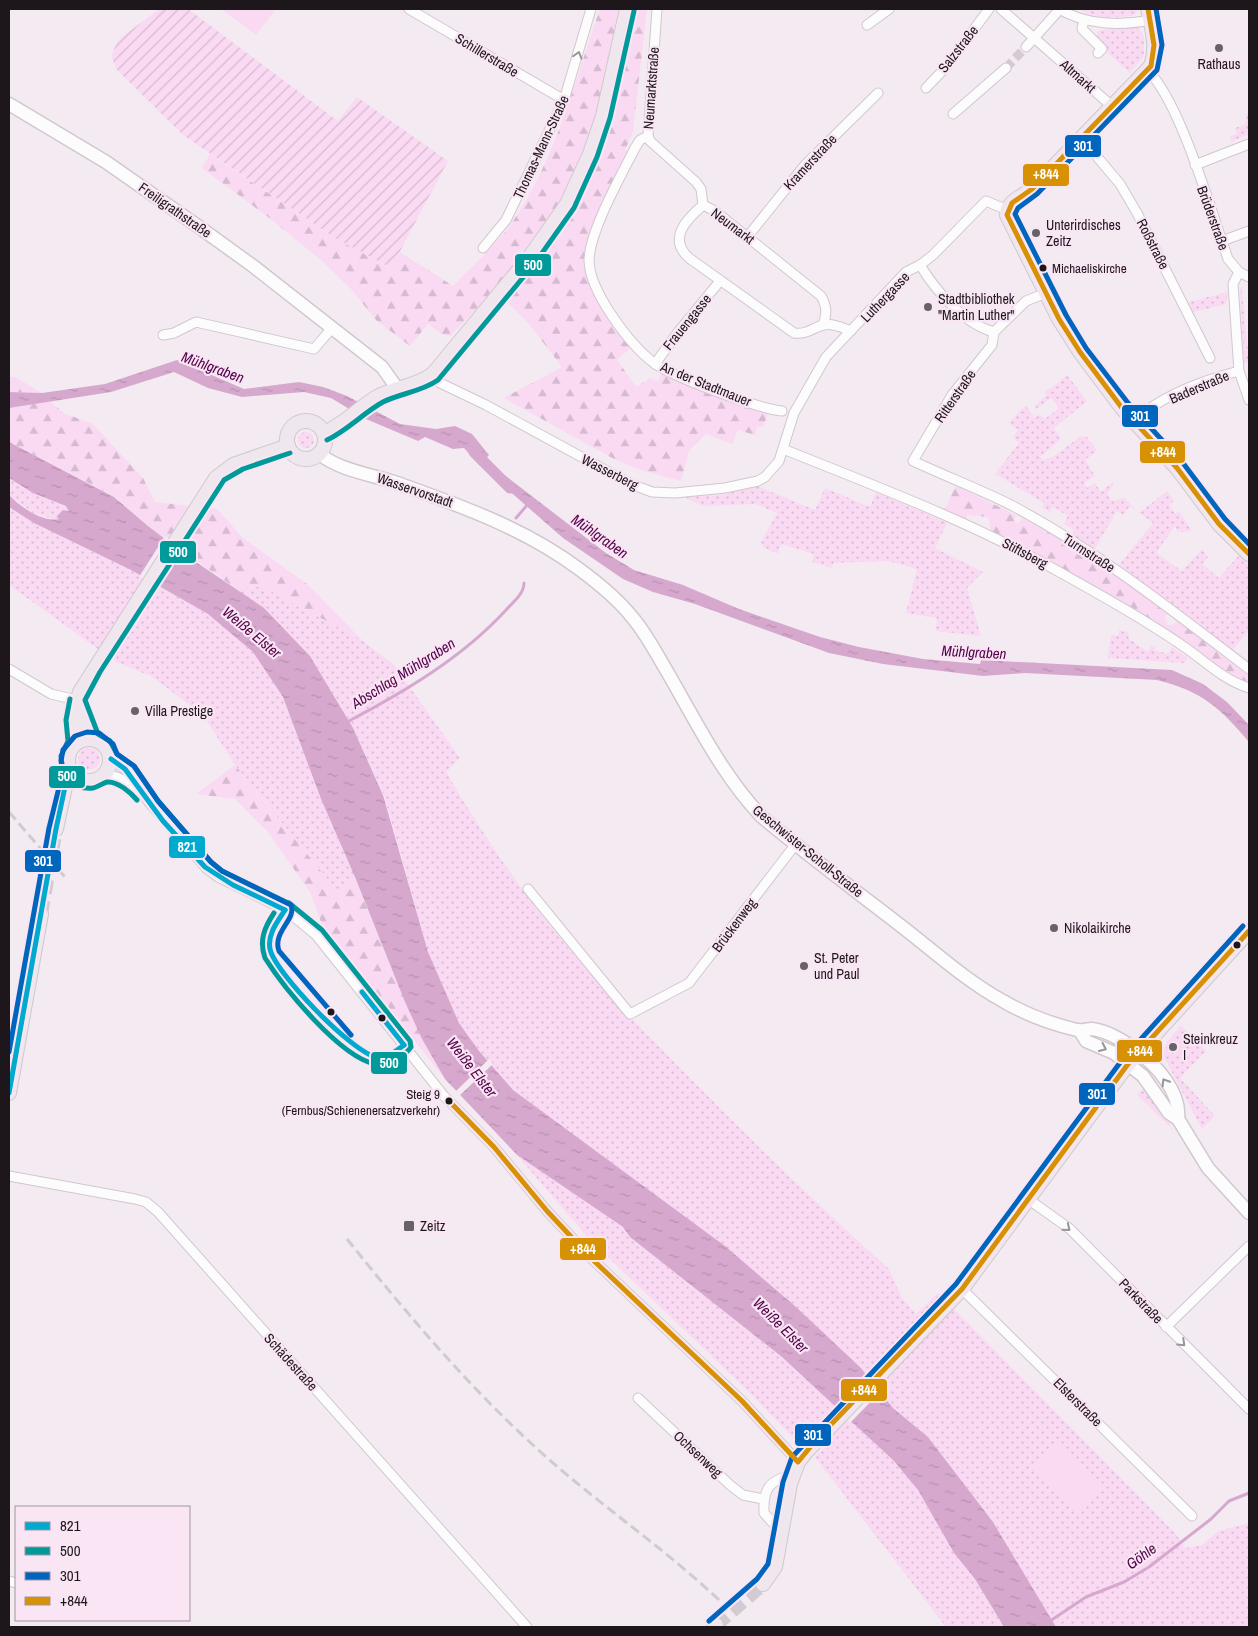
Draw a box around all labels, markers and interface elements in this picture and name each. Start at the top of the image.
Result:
street label: Salzstraße [934,22,982,76]
street label: Schillerstraße [452,29,522,81]
marker: Rathaus [1213,42,1225,54]
street label: Neumarktstraße [639,46,663,130]
one-way arrow [572,51,582,59]
street label: Altmarkt [1056,55,1100,97]
place label: Rathaus [1198,55,1241,73]
street label: Thomas-Mann-Straße [509,92,573,202]
street label: Kramerstraße [779,130,841,194]
line badge: 301 [1064,134,1102,158]
text: 301 [1073,137,1093,155]
line badge: +844 [1022,163,1070,187]
text: +844 [1033,165,1060,183]
street label: Freiligrathstraße [135,178,215,242]
street label: Brüderstraße [1193,183,1233,253]
street label: Neumarkt [708,204,758,248]
place label: Unterirdisches Zeitz [1046,216,1121,250]
street label: Roßstraße [1133,216,1173,272]
marker: Unterirdisches Zeitz [1030,227,1042,239]
line badge: 500 [514,253,552,277]
text: 500 [523,256,543,274]
place label: Michaeliskirche [1052,260,1127,277]
marker: Michaeliskirche [1038,263,1048,273]
street label: Luthergasse [857,268,913,326]
street label: Frauengasse [659,290,715,354]
place label: Stadtbibliothek "Martin Luther" [938,290,1015,324]
marker: Stadtbibliothek "Martin Luther" [922,301,934,313]
water label: Mühlgraben [179,346,247,388]
street label: An der Stadtmauer [657,357,754,410]
street label: Ritterstraße [930,366,980,426]
street label: Baderstraße [1166,366,1232,408]
line badge: 301 [1121,404,1159,428]
text: 301 [1130,407,1150,425]
line badge: +844 [1139,440,1186,464]
text: +844 [1150,443,1177,461]
street label: Wasserberg [579,450,642,494]
street label: Wasservorstadt [375,469,455,511]
water label: Mühlgraben [567,509,633,563]
street label: Turmstraße [1060,530,1118,576]
street label: Stiftsberg [999,534,1051,573]
line badge: 500 [159,540,197,564]
text: 500 [168,543,188,561]
water label: Weiße Elster [218,601,287,663]
water label: Abschlag Mühlgraben [346,632,459,714]
water label: Mühlgraben [941,640,1007,664]
place label: Villa Prestige [145,702,213,720]
marker: Villa Prestige [129,705,141,717]
line badge: 500 [48,765,86,789]
text: 500 [57,767,77,785]
street label: Geschwister-Scholl-Straße [749,801,867,901]
line badge: 821 [168,835,206,859]
text: 821 [177,838,197,856]
line badge: 301 [24,849,62,873]
text: 301 [33,852,53,870]
street label: Brückenweg [708,894,761,956]
place label: Nikolaikirche [1064,919,1131,937]
marker: Nikolaikirche [1048,922,1060,934]
unlabelled marker [1232,940,1242,950]
place label: St. Peter und Paul [814,949,859,983]
marker: St. Peter und Paul [798,960,810,972]
unlabelled marker [326,1007,336,1017]
unlabelled marker [377,1013,387,1023]
place label: Steinkreuz I [1183,1030,1238,1064]
water label: Weiße Elster [442,1033,503,1102]
line badge: +844 [1116,1039,1163,1063]
one-way arrow [1098,1041,1107,1052]
marker: Steinkreuz I [1167,1041,1179,1053]
text: +844 [1127,1042,1154,1060]
line badge: 500 [370,1051,408,1075]
text: 500 [379,1054,399,1072]
one-way arrow [1162,1078,1172,1087]
line badge: 301 [1078,1082,1116,1106]
text: 301 [1087,1085,1107,1103]
place label: Steig 9 (Fernbus/Schienenersatzverkehr) [282,1086,440,1119]
marker: Steig 9 (Fernbus/Schienenersatzverkehr) [444,1096,454,1106]
place label: Zeitz [420,1217,446,1235]
marker: Zeitz [402,1219,416,1233]
one-way arrow [1061,1222,1070,1231]
line badge: +844 [559,1237,607,1261]
text: +844 [570,1240,597,1258]
street label: Parkstraße [1115,1275,1167,1327]
water label: Weiße Elster [749,1293,814,1358]
street label: Schädestraße [260,1329,322,1395]
one-way arrow [1176,1337,1185,1346]
street label: Elsterstraße [1050,1374,1106,1430]
line badge: +844 [840,1378,888,1402]
text: +844 [851,1381,878,1399]
line badge: 301 [794,1423,832,1447]
text: 301 [803,1426,823,1444]
street label: Ochsenweg [670,1427,727,1482]
legend [15,1506,190,1621]
text: 821 [60,1515,81,1536]
water label: Göhle [1122,1538,1161,1574]
text: 500 [60,1540,81,1561]
text: 301 [60,1565,81,1586]
text: +844 [60,1590,88,1611]

